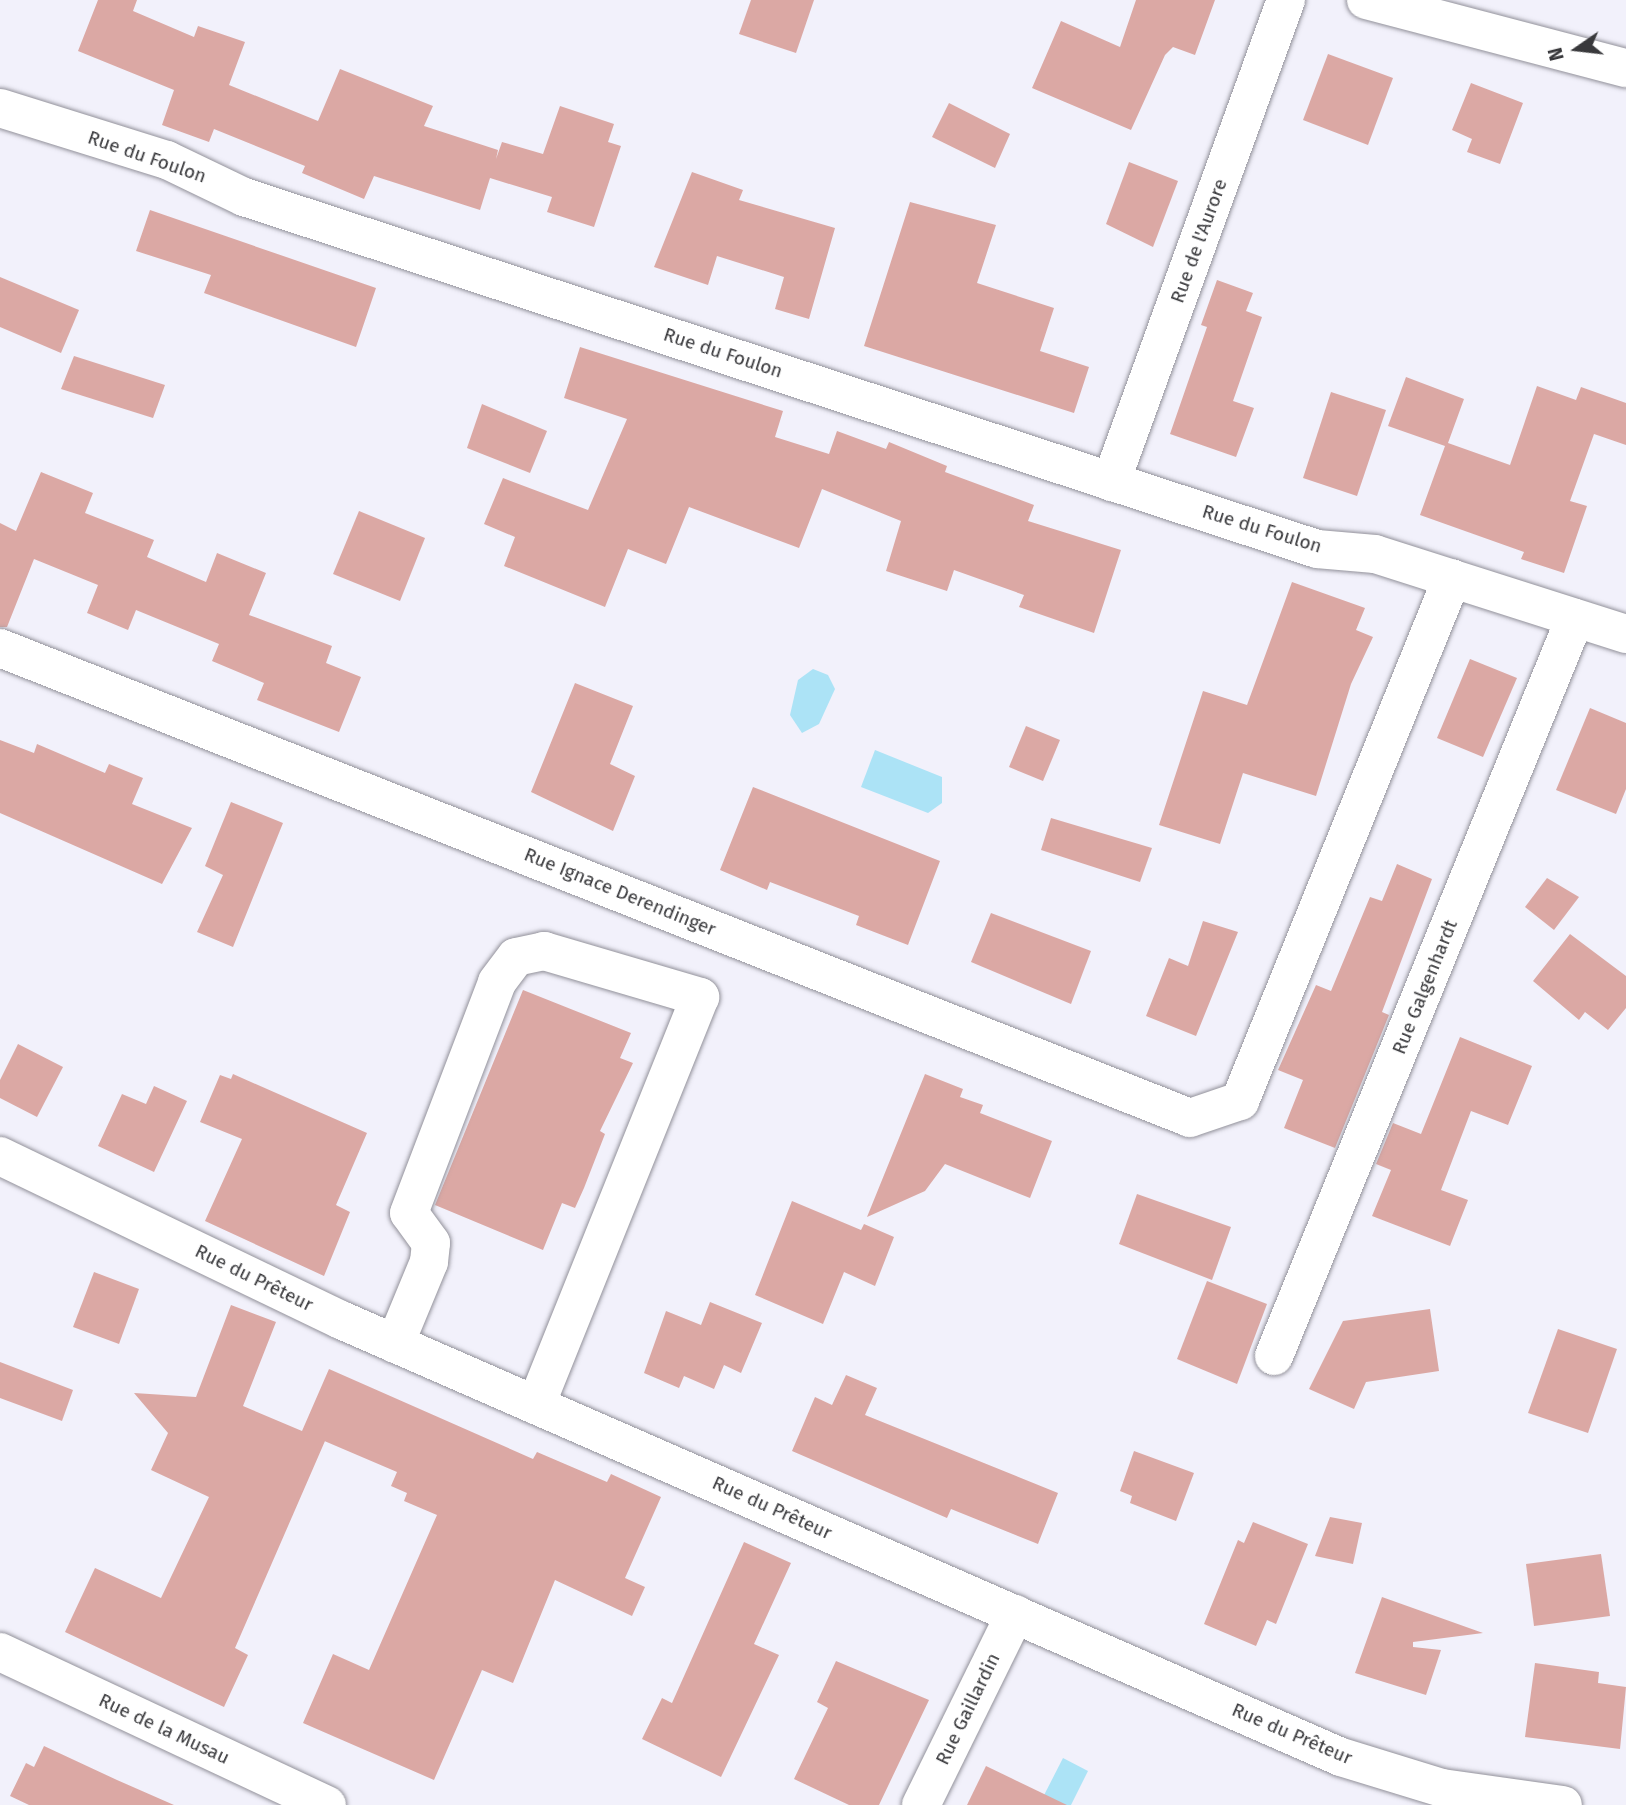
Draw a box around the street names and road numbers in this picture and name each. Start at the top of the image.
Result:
street label: Rue du Foulon [85,126,209,188]
street label: Rue de l'Aurore [1166,176,1232,306]
street label: Rue du Foulon [661,323,785,383]
street label: Rue du Foulon [1199,500,1325,558]
street label: Rue Ignace Derendinger [521,843,719,941]
street label: Rue Galgenhardt [1388,916,1462,1058]
street label: Rue du Prêteur [191,1240,317,1316]
street label: Rue du Prêteur [709,1471,835,1545]
street label: Rue Gaillardin [931,1649,1005,1769]
street label: Rue de la Musau [95,1689,233,1769]
street label: Rue du Prêteur [1228,1698,1356,1770]

